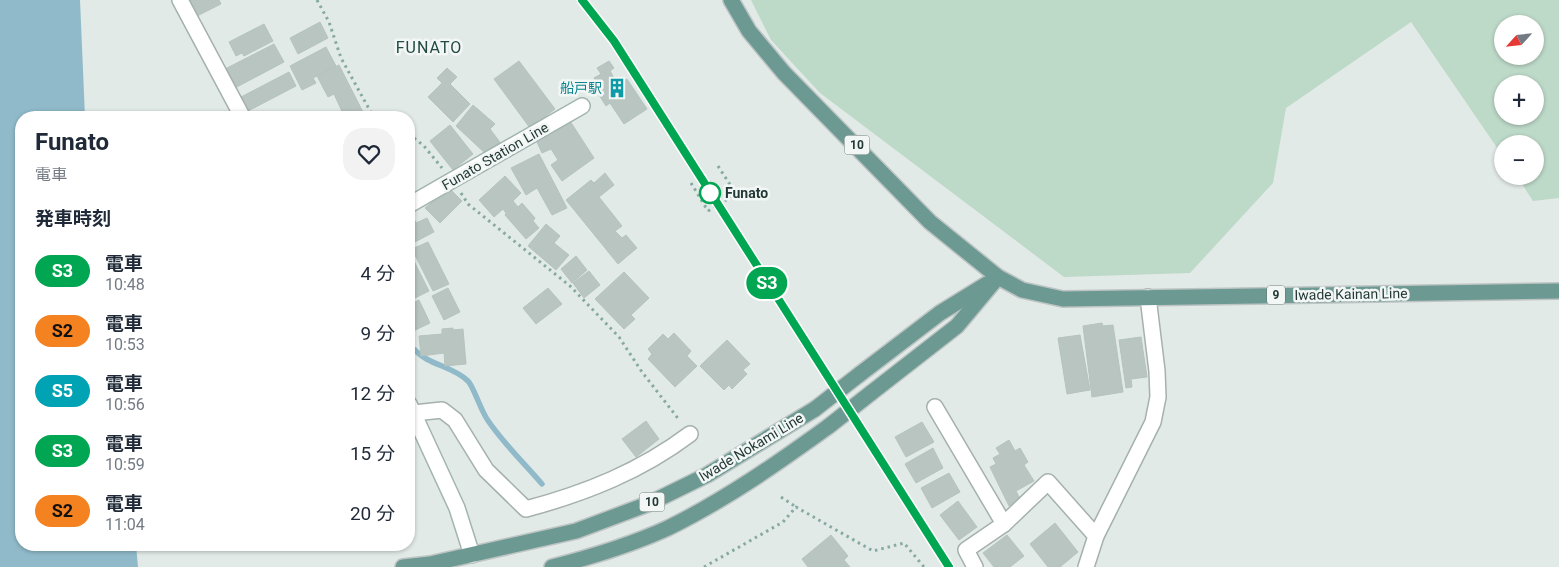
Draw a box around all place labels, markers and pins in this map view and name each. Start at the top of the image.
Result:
building icon: 船戸駅 [606,77,628,99]
place label: 船戸駅 [560,80,602,96]
marker: Funato [699,182,721,204]
place label: Funato [725,185,768,201]

